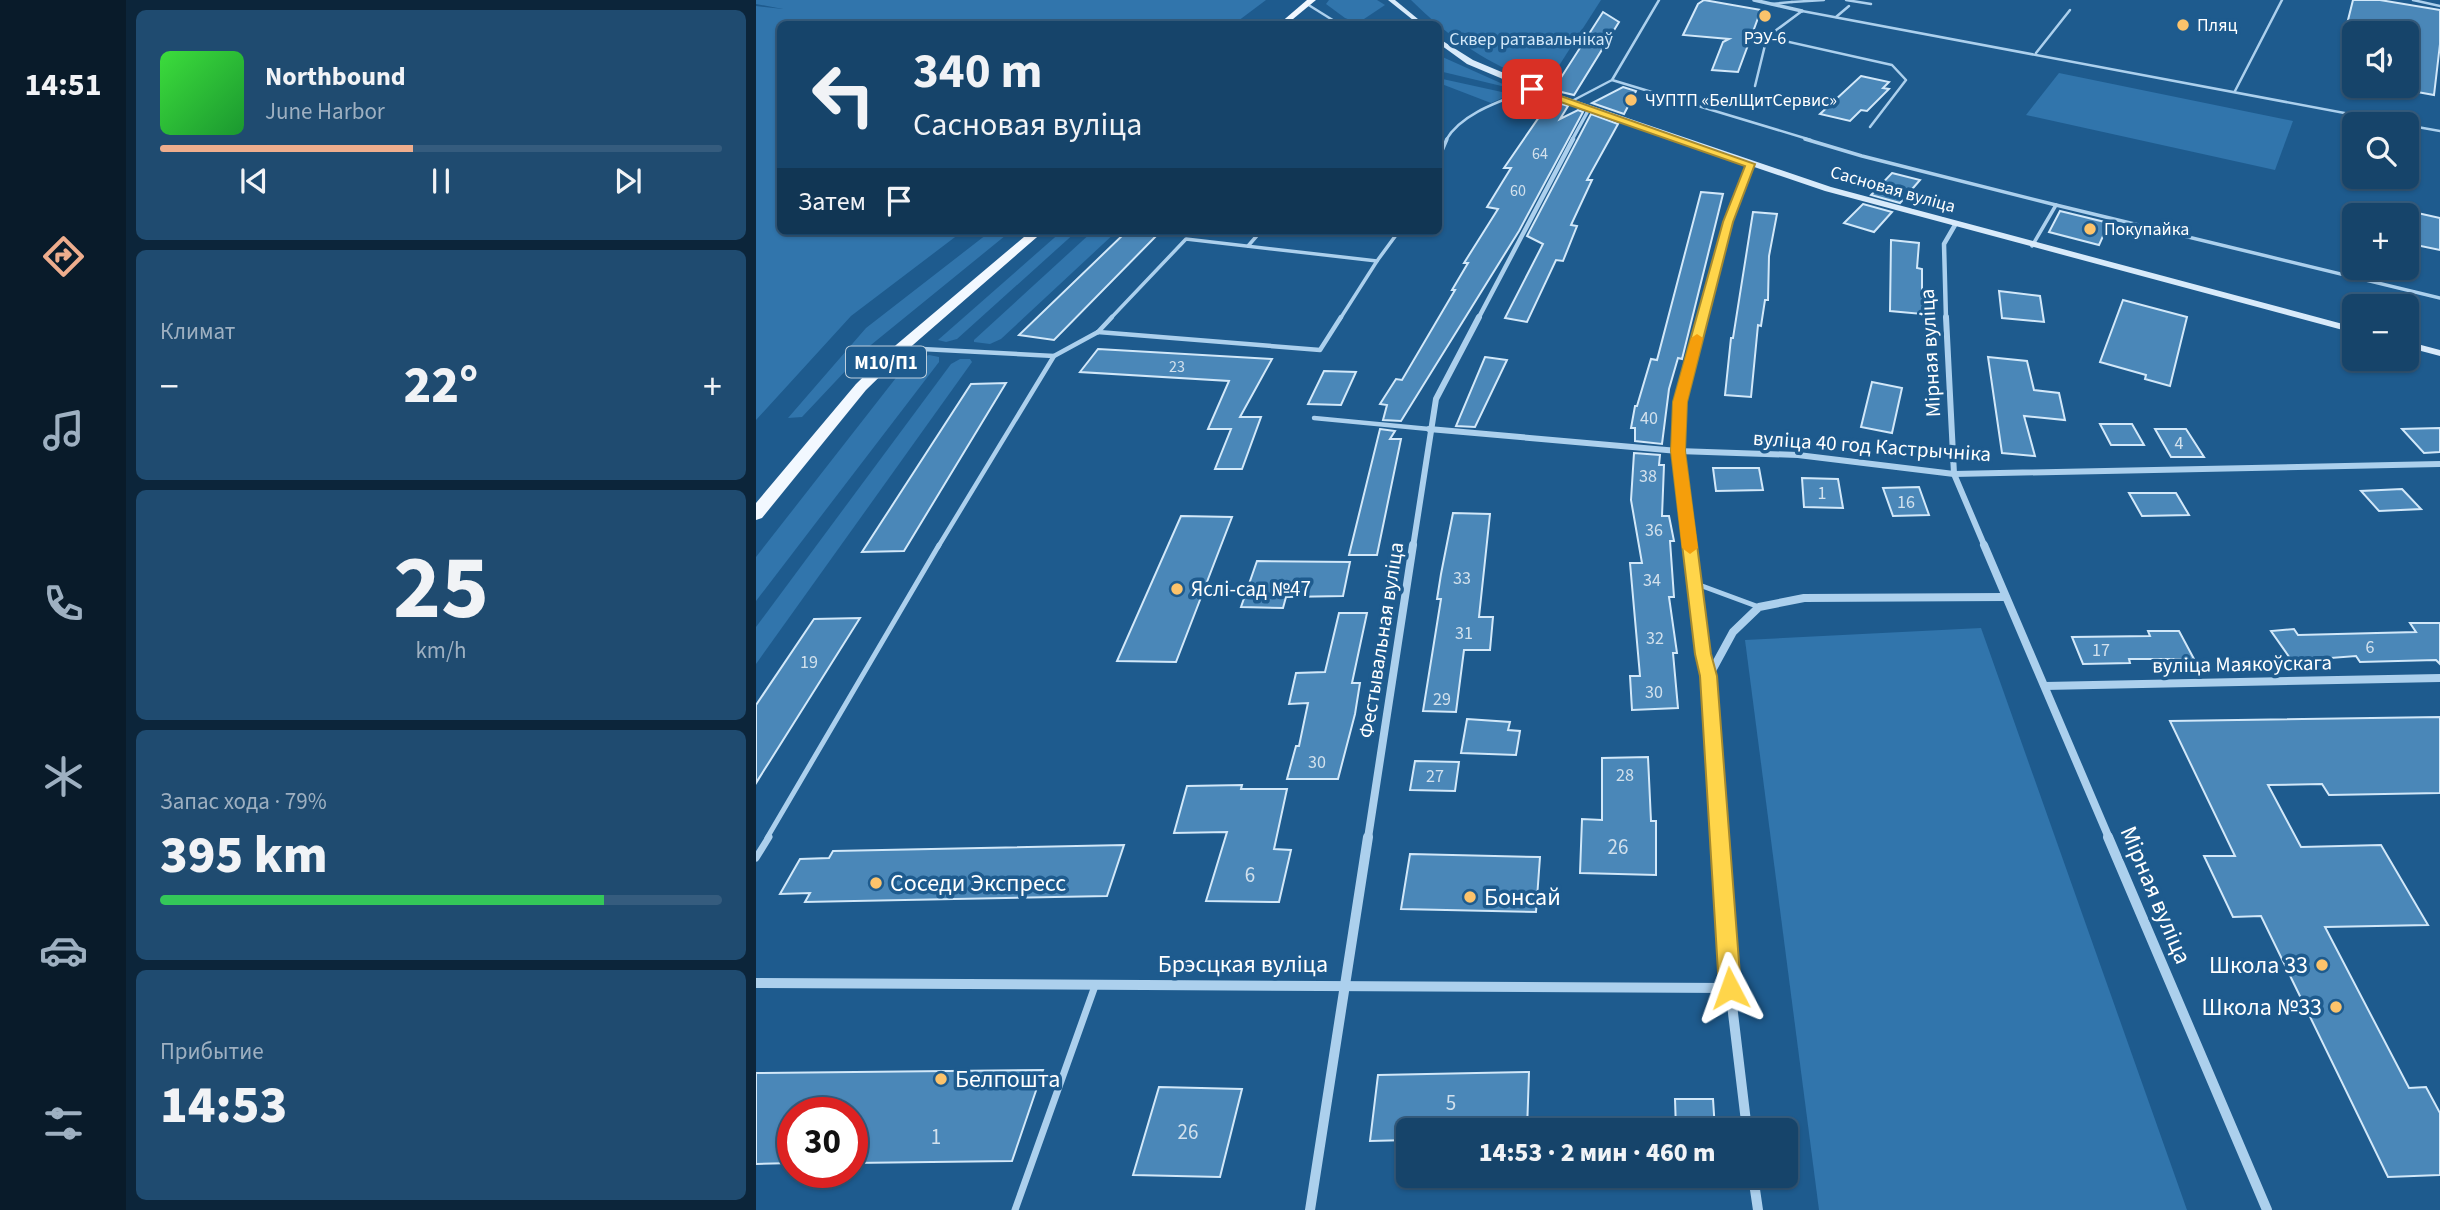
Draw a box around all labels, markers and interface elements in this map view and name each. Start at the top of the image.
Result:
marker: РЭУ-6 [1757,8,1773,24]
place label: Пляц [2197,13,2237,38]
marker: Пляц [2175,17,2191,33]
map controls [2342,21,2419,371]
button: sound [2342,21,2419,98]
place label: РЭУ-6 [1744,26,1786,51]
park label: Сквер ратавальнікаў [1449,27,1613,52]
text: 340 m [913,37,1042,107]
icon: left [798,49,889,140]
text: Northbound [265,58,406,95]
pin [1502,59,1562,119]
text: 14:51 [24,62,102,108]
icon: arrive [1513,70,1551,108]
place label: ЧУПТП «БелЩитСервис» [1645,88,1837,113]
marker: ЧУПТП «БелЩитСервис» [1623,92,1639,108]
text: June Harbor [265,95,385,128]
text: Сасновая вуліца [913,102,1142,148]
button: search [2342,112,2419,189]
house number: 64 [1532,143,1548,165]
street label: Сасновая вуліца [1827,160,1958,219]
icon: previous [235,162,273,200]
icon: pause [422,162,460,200]
icon: next [609,162,647,200]
house number: 60 [1510,180,1526,202]
icon: arrive [880,182,918,220]
text: Затем [798,183,866,220]
button: + [2342,203,2419,280]
place label: Покупайка [2104,217,2189,242]
marker: Покупайка [2082,221,2098,237]
icon: directions [39,232,88,281]
street label: Мірная вуліца [1912,288,1948,418]
button: − [2342,294,2419,371]
text: Климат [160,315,235,348]
road number: М10/П1 [846,346,926,378]
text: 22° [404,349,478,423]
house number: 23 [1169,356,1185,378]
text: − [160,360,179,414]
text: + [703,360,722,414]
icon: music [39,406,88,455]
house number: 40 [1640,406,1658,431]
street label: вуліца 40 год Кастрычніка [1752,423,1992,469]
house number: 4 [2175,431,2184,456]
house number: 38 [1639,464,1657,489]
house number: 1 [1818,481,1826,506]
house number: 16 [1897,490,1915,515]
house number: 36 [1645,518,1663,543]
text: 25 [393,524,489,653]
street label: Фестывальная вуліца [1351,540,1411,740]
house number: 33 [1453,566,1471,591]
house number: 34 [1643,568,1661,593]
place label: Яслі-сад №47 [1191,574,1311,604]
icon: phone [39,579,88,628]
marker: Яслі-сад №47 [1169,581,1185,597]
house number: 31 [1455,621,1473,646]
house number: 32 [1646,626,1664,651]
text: km/h [415,634,467,667]
house number: 6 [2366,635,2375,660]
house number: 17 [2092,638,2110,663]
street label: вуліца Маякоўскага [2152,647,2332,681]
house number: 19 [800,650,818,675]
house number: 30 [1645,680,1663,705]
house number: 29 [1433,687,1451,712]
house number: 30 [1308,750,1326,775]
icon: climate [39,752,88,801]
house number: 28 [1616,763,1634,788]
house number: 27 [1426,764,1444,789]
text: Запас хода · 79% [160,785,327,818]
text: 395 km [160,819,328,893]
street label: Мірная вуліца [2111,821,2200,970]
house number: 26 [1608,832,1628,862]
house number: 6 [1245,860,1255,890]
place label: Соседи Экспресс [890,866,1066,901]
marker: Соседи Экспресс [868,875,884,891]
place label: Бонсай [1484,880,1561,915]
marker: Бонсай [1462,889,1478,905]
icon: car [39,926,88,975]
street label: Брэсцкая вуліца [1158,947,1328,982]
place label: Школа 33 [2209,948,2308,983]
position arrow [1693,951,1767,1025]
marker: Школа 33 [2314,957,2330,973]
place label: Школа №33 [2202,990,2322,1025]
marker: Школа №33 [2328,999,2344,1015]
text: Прибытие [160,1035,264,1068]
place label: Белпошта [955,1062,1060,1097]
text: 14:53 [160,1069,287,1143]
marker: Белпошта [933,1071,949,1087]
house number: 5 [1446,1088,1456,1118]
speed limit sign: 30 [777,1097,868,1188]
icon: filters [39,1099,88,1148]
house number: 26 [1178,1117,1198,1147]
house number: 1 [931,1122,941,1152]
text: 14:53 · 2 мин · 460 m [1479,1134,1715,1171]

